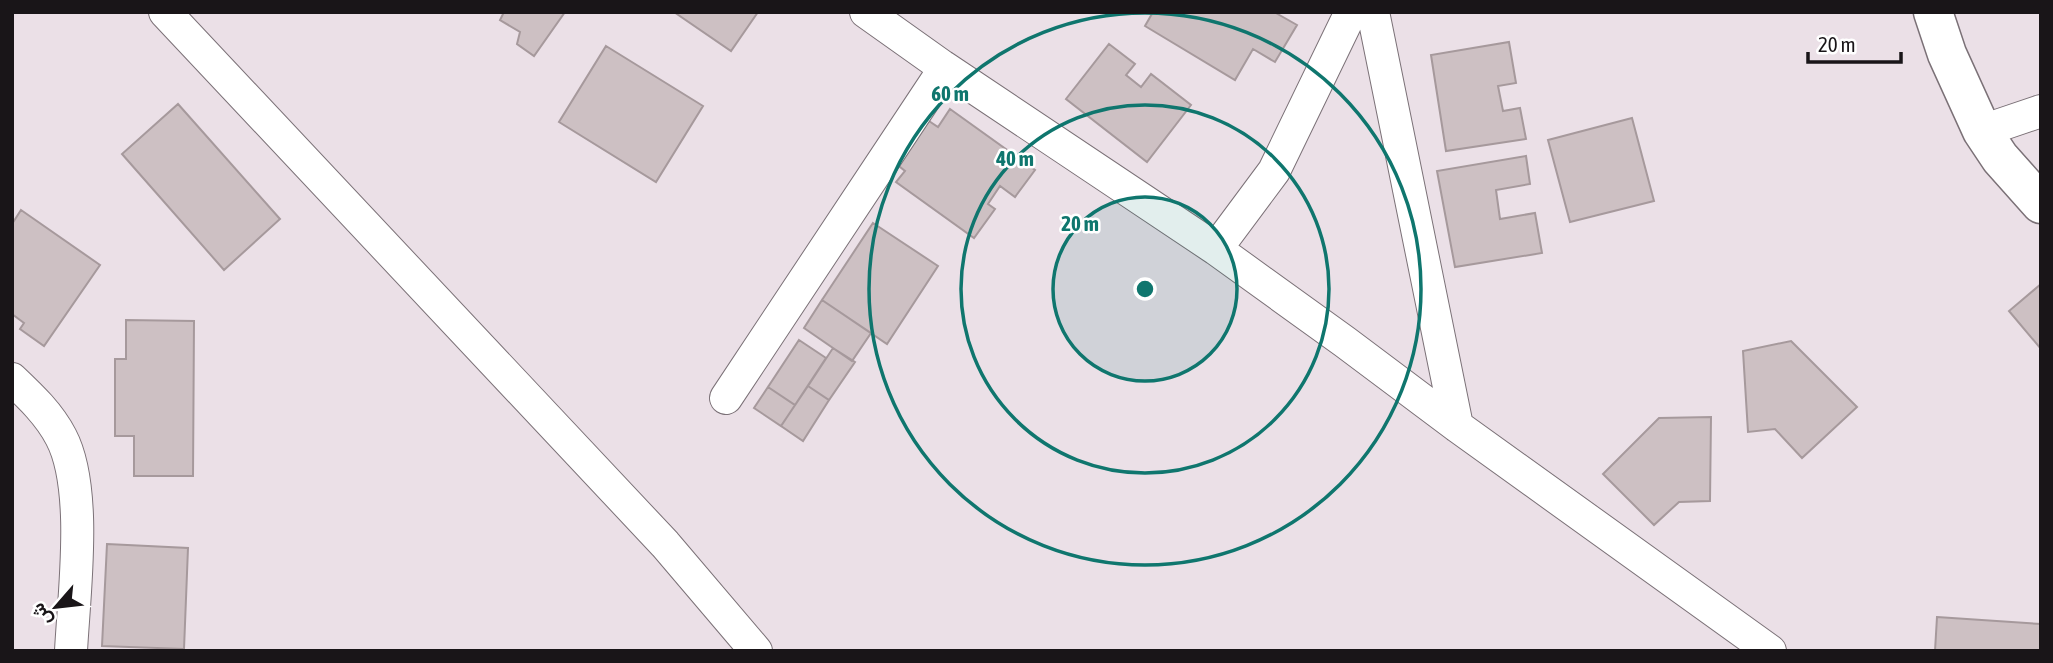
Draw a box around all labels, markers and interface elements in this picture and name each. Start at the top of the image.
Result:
scale bar [1808,21,1901,65]
text: 20 m [1818,32,1856,56]
text: 60 m [931,81,969,105]
text: 40 m [995,146,1034,170]
text: 20 m [1061,211,1099,235]
centre of rings [1133,277,1157,301]
north arrow [21,572,91,642]
text: ش [26,599,57,630]

